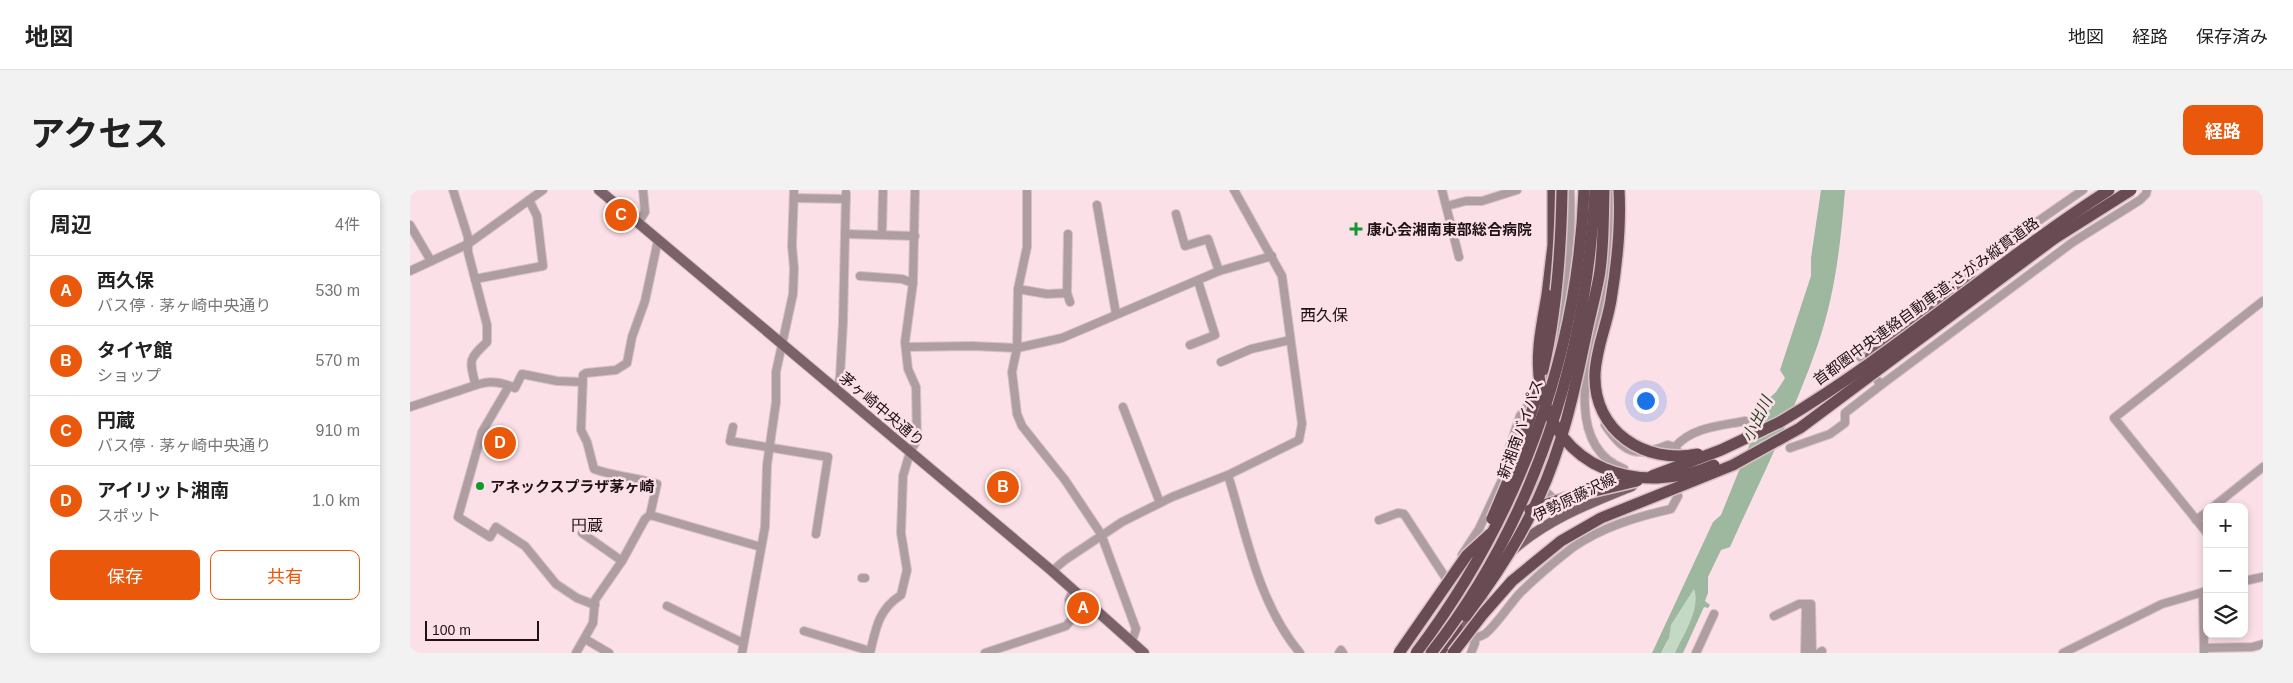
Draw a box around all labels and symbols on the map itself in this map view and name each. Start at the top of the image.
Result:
pin: C [605,196,637,234]
street label: 首都圏中央連絡自動車道;さがみ縦貫道路 [1810,214,2042,388]
place label: 康心会湘南東部総合病院 [1367,221,1532,238]
marker: 康心会湘南東部総合病院 [1349,222,1363,236]
district label: 西久保 [1300,307,1348,324]
street label: 茅ヶ崎中央通り [836,369,928,449]
street label: 新湘南バイパス [1494,377,1546,481]
your location [1633,388,1659,414]
water label: 小出川 [1739,392,1776,444]
pin: D [484,424,516,462]
pin: B [987,468,1019,506]
street label: 伊勢原藤沢線 [1530,470,1618,524]
place label: アネックスプラザ茅ヶ崎 [490,478,655,495]
marker: アネックスプラザ茅ヶ崎 [474,480,486,492]
district label: 円蔵 [571,517,603,534]
pin: A [1067,589,1099,627]
scale bar [425,618,539,641]

